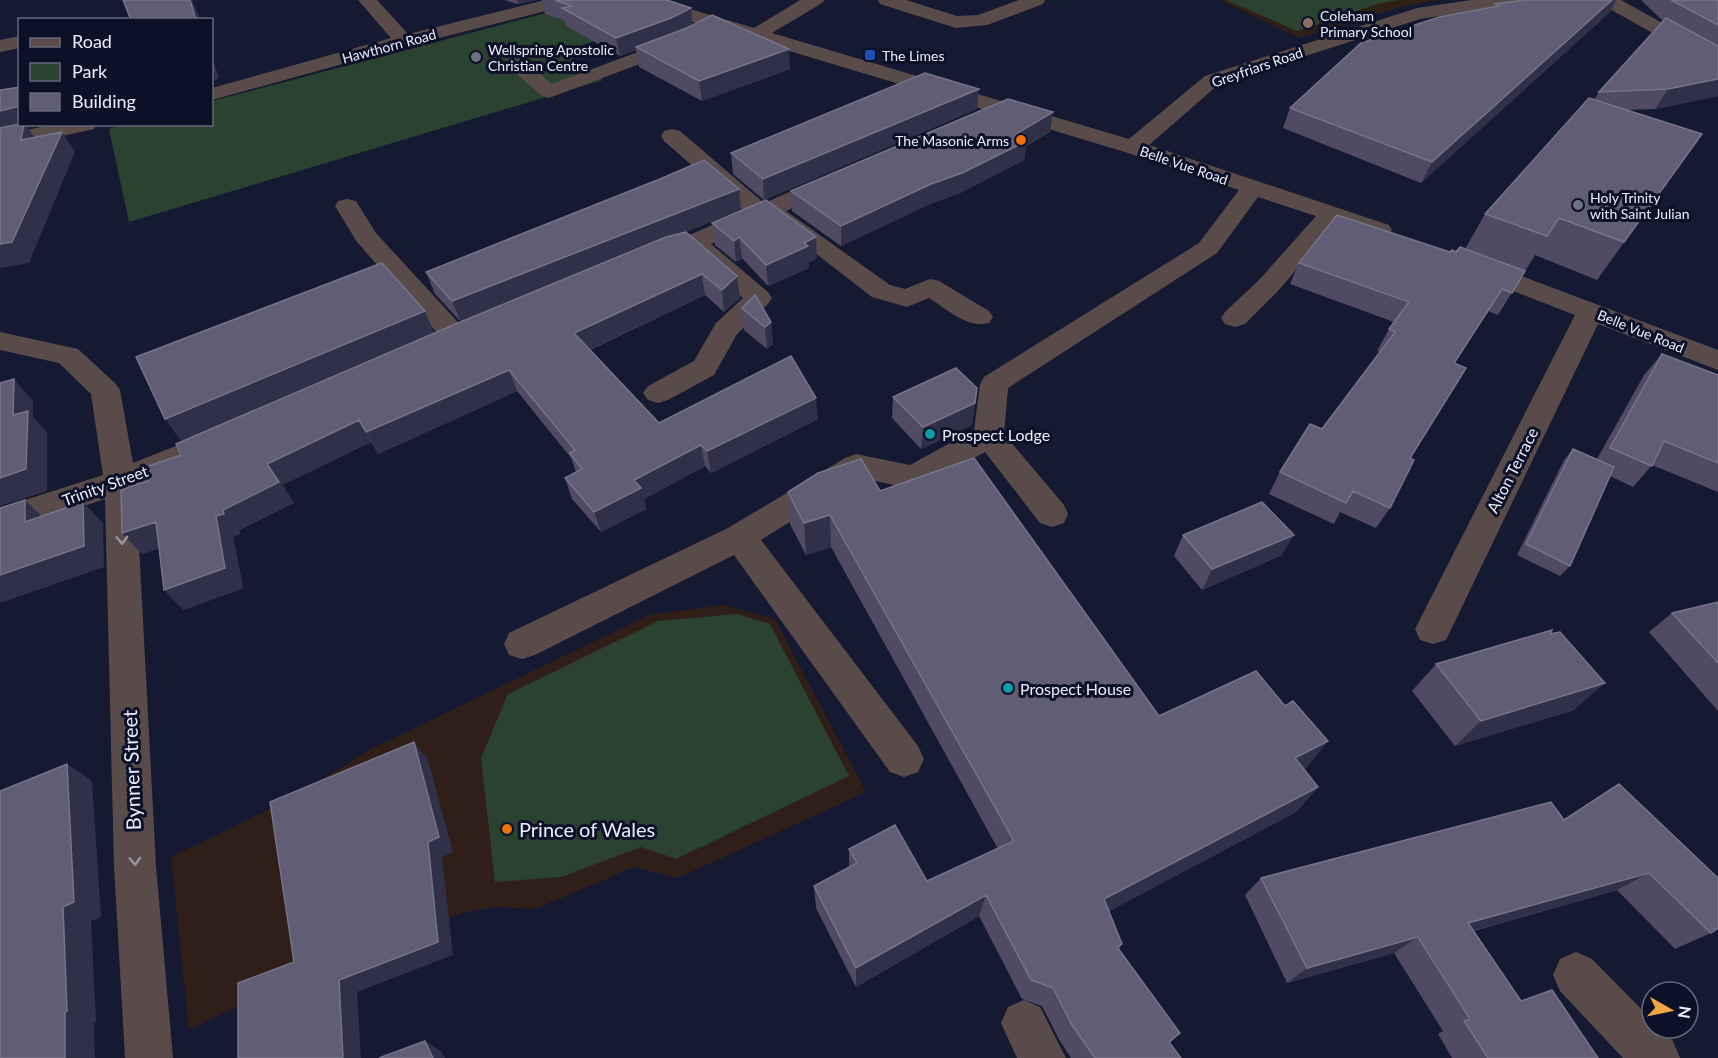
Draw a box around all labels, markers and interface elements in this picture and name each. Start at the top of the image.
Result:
place label: Coleham Primary School [1320,7,1412,40]
marker: Coleham Primary School [1301,16,1315,30]
legend [18,18,213,126]
street label: Hawthorn Road [340,25,438,67]
text: Road [72,30,112,52]
place label: Wellspring Apostolic Christian Centre [488,41,614,74]
street label: Greyfriars Road [1209,43,1305,91]
place label: The Limes [882,47,944,64]
marker: The Limes [863,48,877,62]
marker: Wellspring Apostolic Christian Centre [469,50,483,64]
text: Park [72,60,108,82]
text: Building [72,90,136,112]
place label: The Masonic Arms [895,132,1009,149]
marker: The Masonic Arms [1014,133,1028,147]
street label: Belle Vue Road [1138,142,1230,188]
place label: Holy Trinity with Saint Julian [1590,189,1689,222]
marker: Holy Trinity with Saint Julian [1571,198,1585,212]
street label: Belle Vue Road [1595,306,1687,356]
street label: Alton Terrace [1482,424,1542,516]
place label: Prospect Lodge [942,425,1050,444]
marker: Prospect Lodge [923,427,937,441]
street label: Trinity Street [59,461,151,509]
one-way arrow [116,536,129,545]
place label: Prospect House [1020,679,1131,698]
marker: Prospect House [1001,681,1015,695]
street label: Bynner Street [117,709,145,831]
place label: Prince of Wales [519,817,655,841]
marker: Prince of Wales [500,822,514,836]
one-way arrow [129,856,142,865]
north arrow [1640,980,1700,1040]
text: N [1675,1005,1696,1020]

